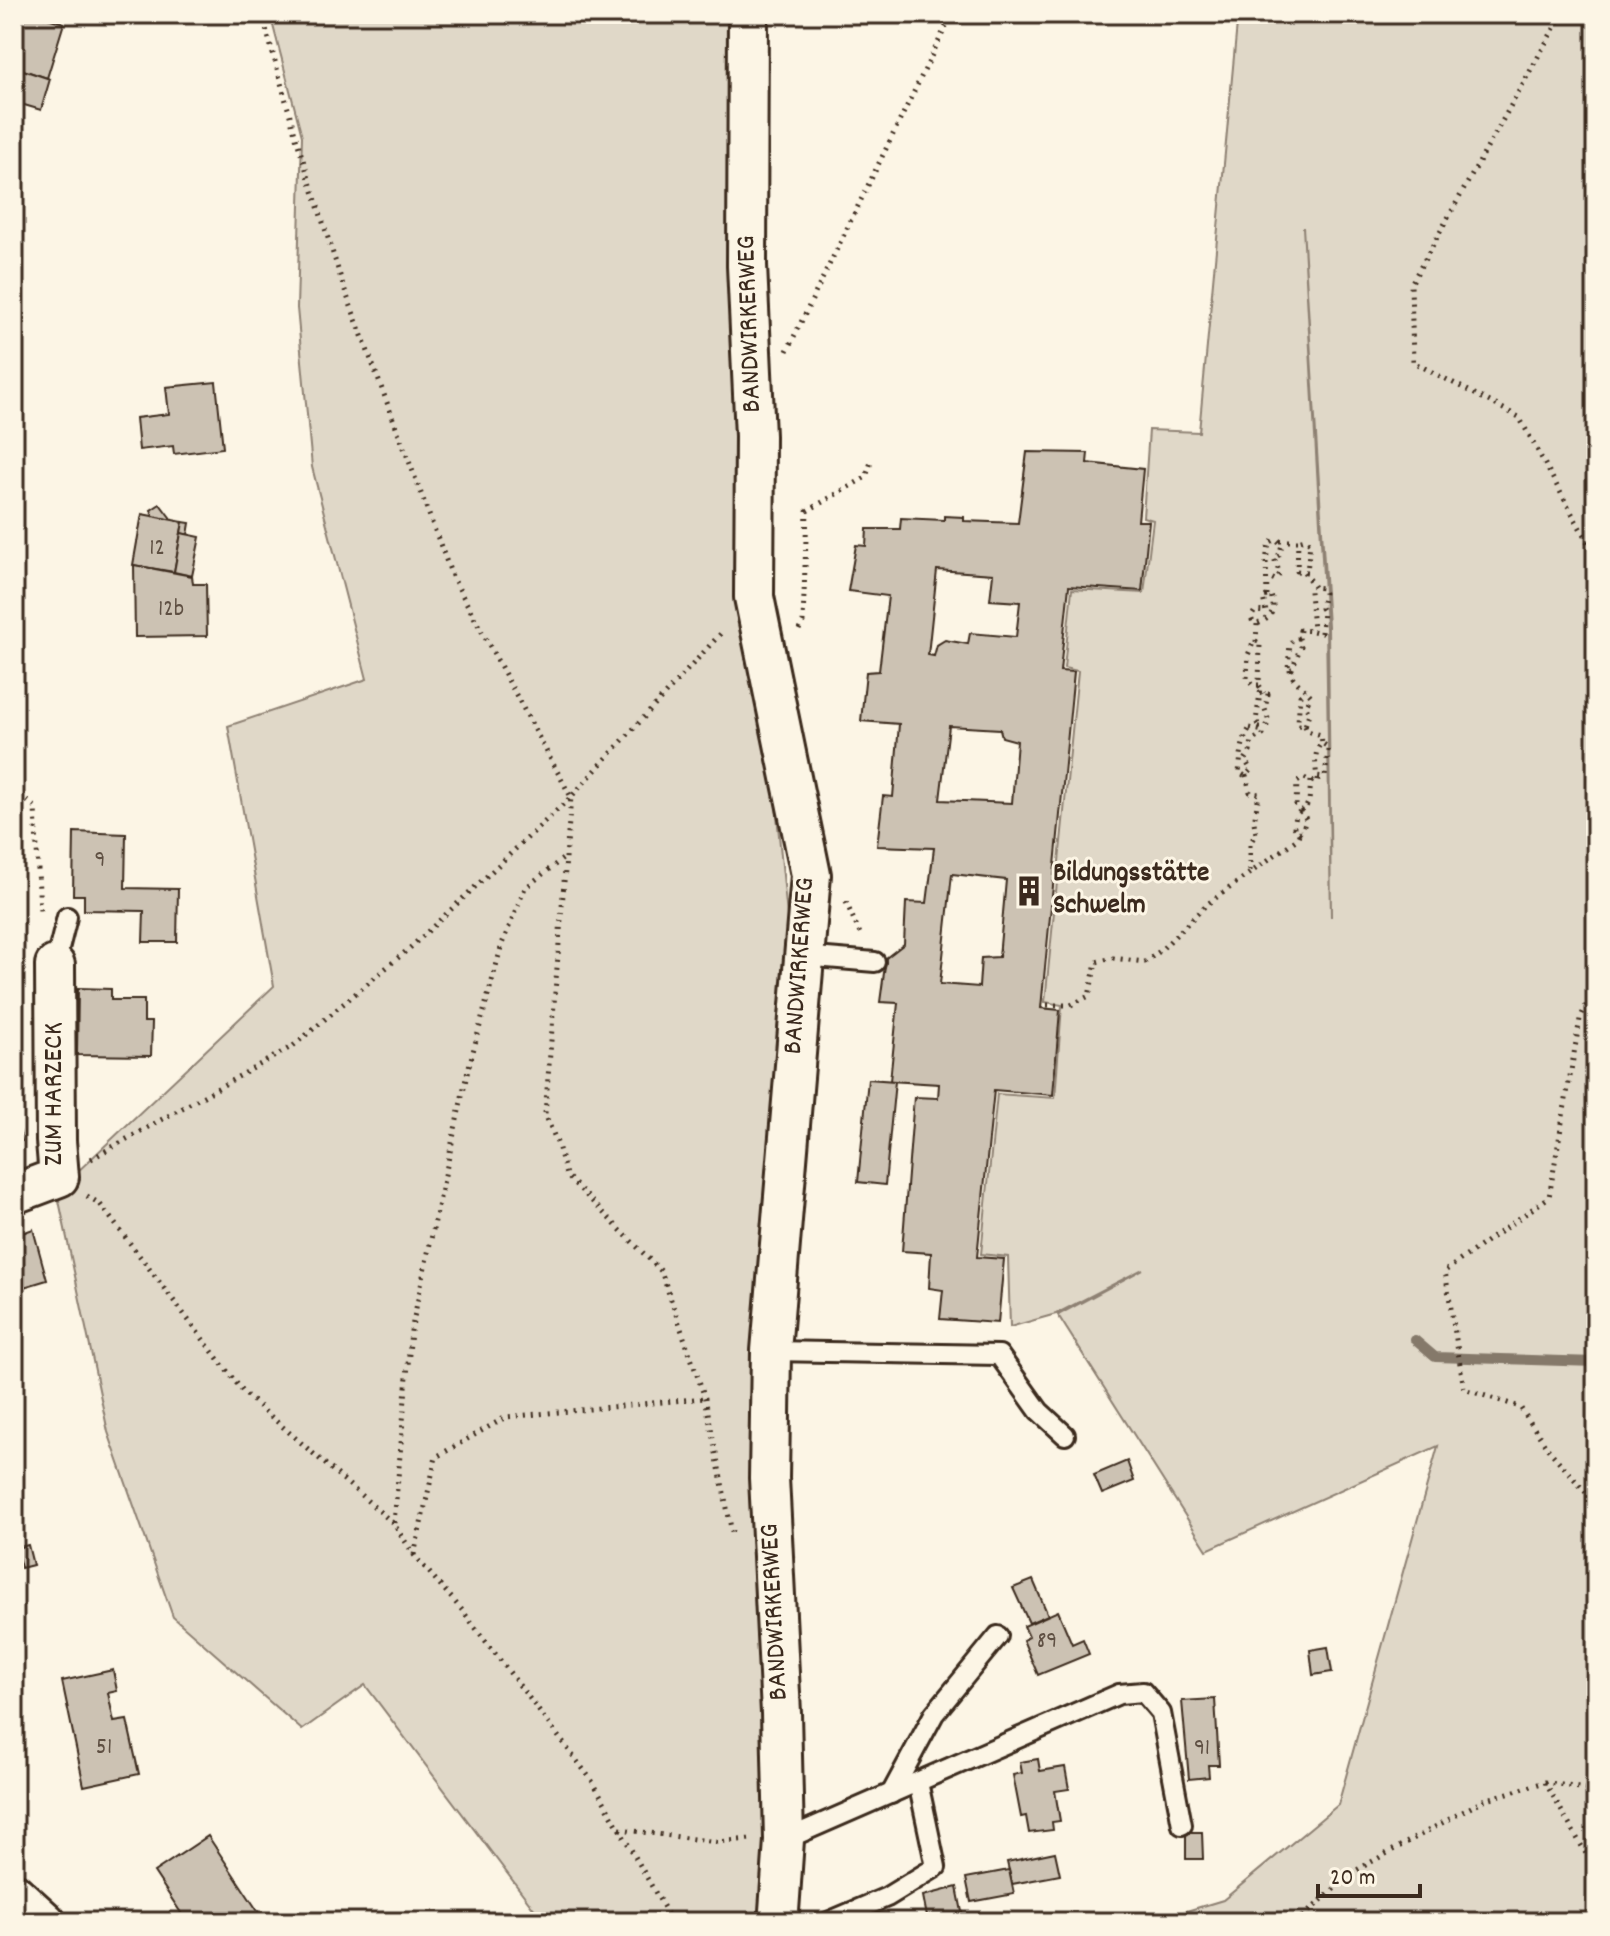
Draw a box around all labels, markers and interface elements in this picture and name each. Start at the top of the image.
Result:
street label: BANDWIRKERWEG [728,235,774,413]
house number: 12 [149,532,165,566]
house number: 12b [158,593,184,627]
house number: 9 [95,844,106,878]
place label: Bildungsstätte Schwelm [1053,855,1209,927]
building icon: Bildungsstätte Schwelm [1012,874,1046,908]
street label: BANDWIRKERWEG [775,876,827,1056]
street label: ZUM HARZECK [36,1022,76,1166]
street label: BANDWIRKERWEG [751,1522,801,1702]
house number: 89 [1037,1625,1057,1659]
house number: 51 [96,1731,112,1765]
house number: 91 [1194,1732,1210,1766]
scale bar [1318,1848,1420,1898]
text: 20 m [1330,1862,1376,1896]

